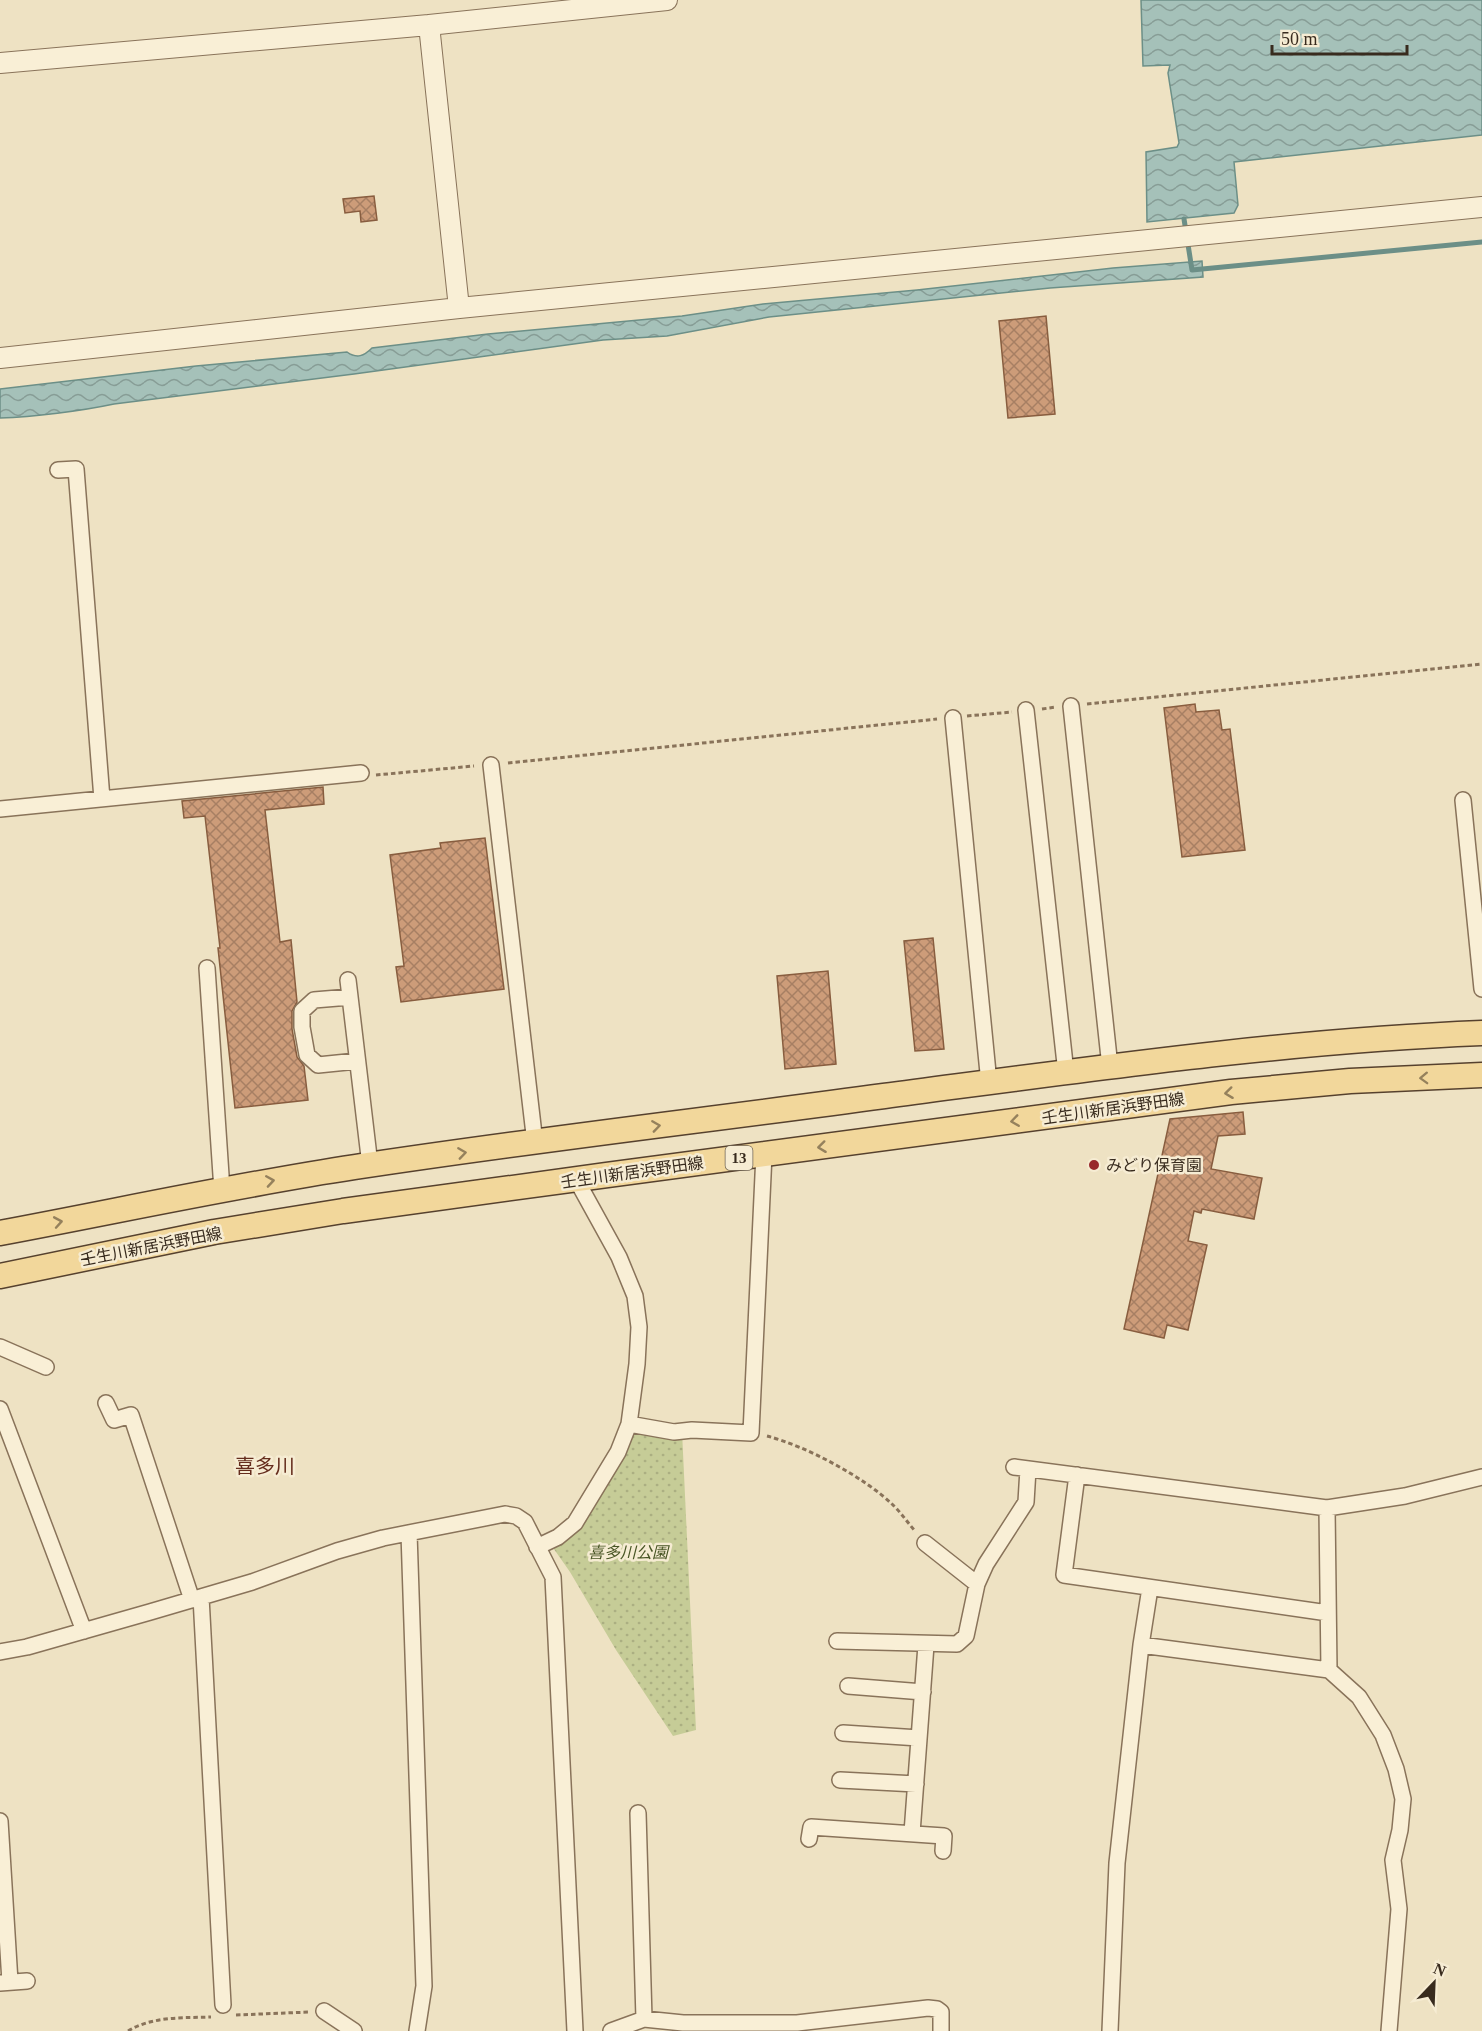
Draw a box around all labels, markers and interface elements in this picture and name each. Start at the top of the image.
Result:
scale bar [1272,18,1407,56]
text: 50 m [1281,29,1318,49]
one-way arrow [1419,1071,1428,1084]
one-way arrow [1225,1086,1234,1099]
street label: 壬生川新居浜野田線 [1041,1090,1186,1127]
one-way arrow [1010,1114,1020,1127]
one-way arrow [651,1121,660,1133]
one-way arrow [817,1140,826,1152]
road number: 13 [726,1146,752,1170]
one-way arrow [458,1147,467,1159]
street label: 壬生川新居浜野田線 [560,1154,705,1191]
place label: みどり保育園 [1106,1157,1202,1174]
marker: みどり保育園 [1087,1158,1101,1172]
one-way arrow [264,1175,274,1188]
one-way arrow [53,1217,62,1229]
street label: 壬生川新居浜野田線 [79,1224,223,1269]
district label: 喜多川 [235,1455,295,1477]
park label: 喜多川公園 [588,1544,670,1561]
north arrow [1404,1953,1464,2013]
text: N [1431,1960,1449,1980]

